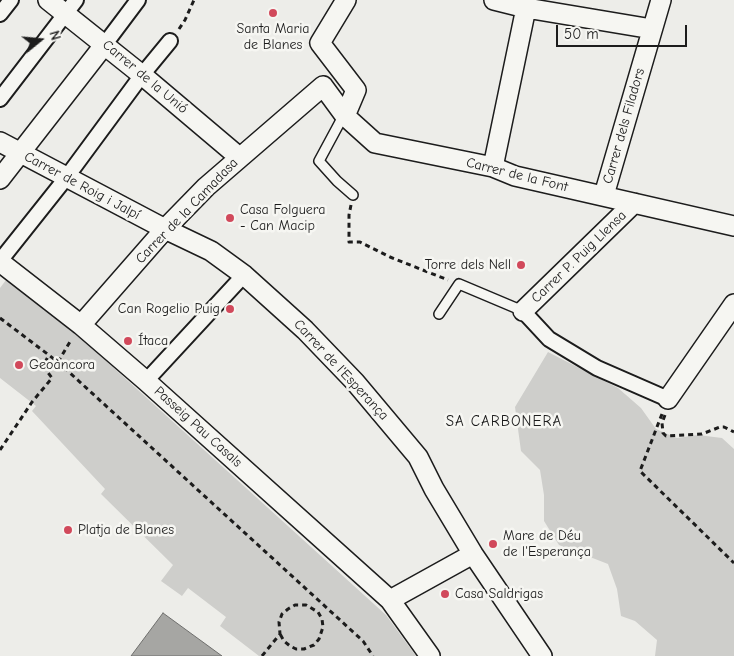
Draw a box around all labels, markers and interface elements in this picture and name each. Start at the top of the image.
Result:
marker: Santa Maria de Blanes [267,7,279,19]
north arrow [15,15,65,65]
scale bar [559,15,690,47]
place label: Santa Maria de Blanes [236,21,310,54]
text: 50 m [564,25,599,43]
text: N [45,29,64,42]
street label: Carrer de la Unió [99,36,191,118]
street label: Carrer dels Filadors [599,66,649,186]
street label: Carrer de Roig i Jalpí [21,148,143,224]
street label: Carrer de la Font [464,154,570,196]
street label: Carrer de la Camadasa [132,155,242,267]
place label: Casa Folguera - Can Macip [240,202,325,234]
street label: Carrer P. Puig Llensa [528,207,630,307]
marker: Casa Folguera - Can Macip [224,212,236,224]
place label: Torre dels Nell [425,257,511,273]
marker: Torre dels Nell [515,259,527,271]
place label: Can Rogelio Puig [118,301,220,317]
marker: Can Rogelio Puig [224,303,236,315]
street label: Carrer de l'Esperança [290,316,392,424]
place label: Ítaca [138,333,168,349]
marker: Ítaca [122,335,134,347]
place label: Geoàncora [29,357,95,373]
marker: Geoàncora [13,359,25,371]
street label: Passeig Pau Casals [151,383,245,471]
district label: SA CARBONERA [444,413,564,431]
place label: Platja de Blanes [78,522,174,538]
marker: Platja de Blanes [62,524,74,536]
place label: Mare de Déu de l'Esperança [503,528,591,560]
marker: Mare de Déu de l'Esperança [487,538,499,550]
place label: Casa Saldrigas [455,586,543,602]
marker: Casa Saldrigas [439,588,451,600]

